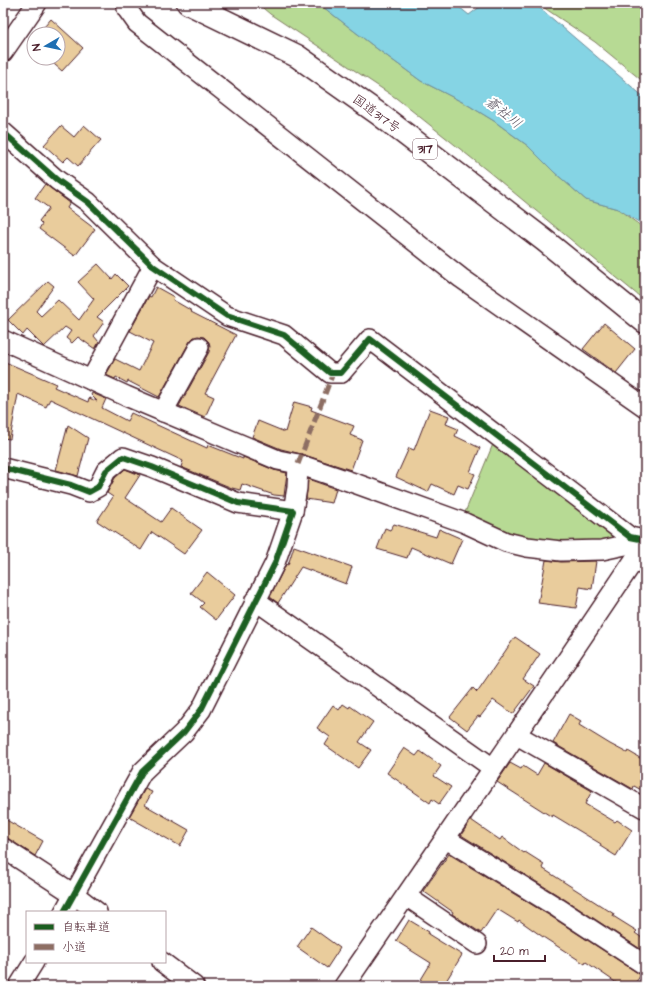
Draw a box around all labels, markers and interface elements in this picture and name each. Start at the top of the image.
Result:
north arrow [26,26,66,66]
text: N [29,43,45,52]
street label: 国道317号 [349,90,404,137]
water label: 蒼社川 [481,92,526,134]
road number: 317 [413,139,437,159]
legend [26,911,166,963]
text: 自転車道 [62,919,110,936]
scale bar [494,937,545,963]
text: 小道 [62,939,86,956]
text: 20 m [500,943,529,960]

